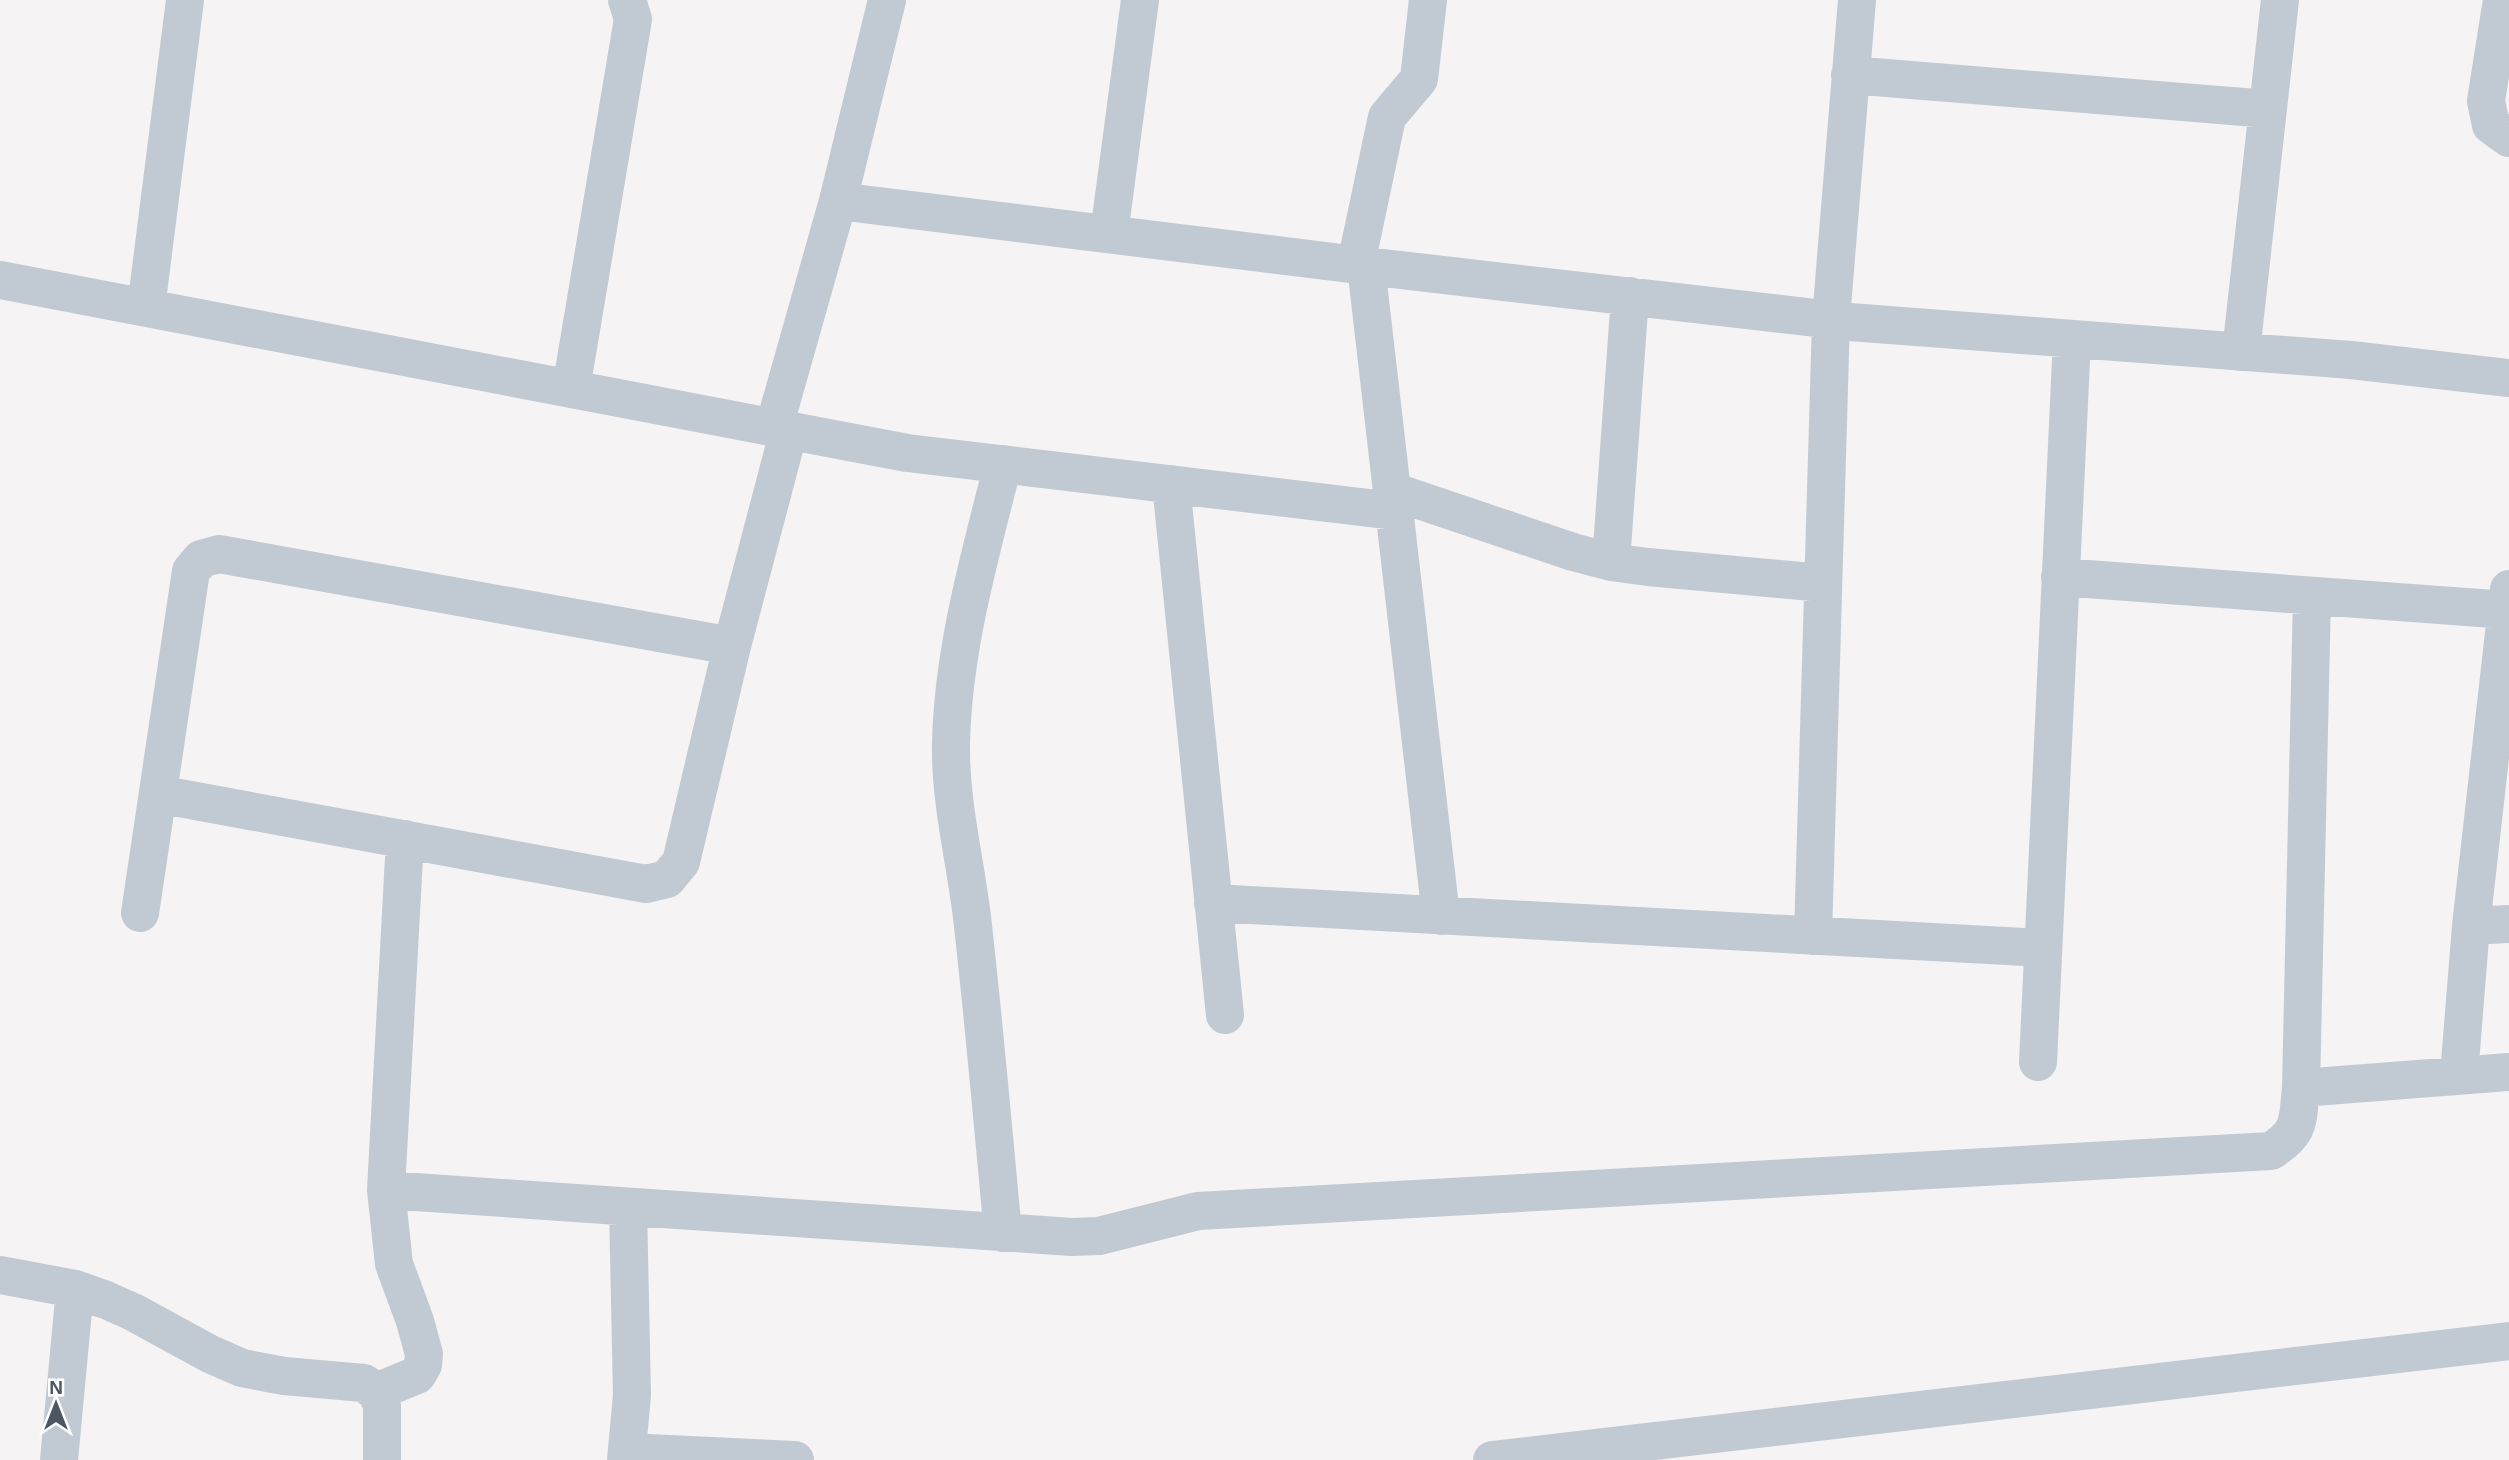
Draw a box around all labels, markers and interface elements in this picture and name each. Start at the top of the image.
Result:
north arrow [21,1369,91,1439]
text: N [49,1377,63,1398]

